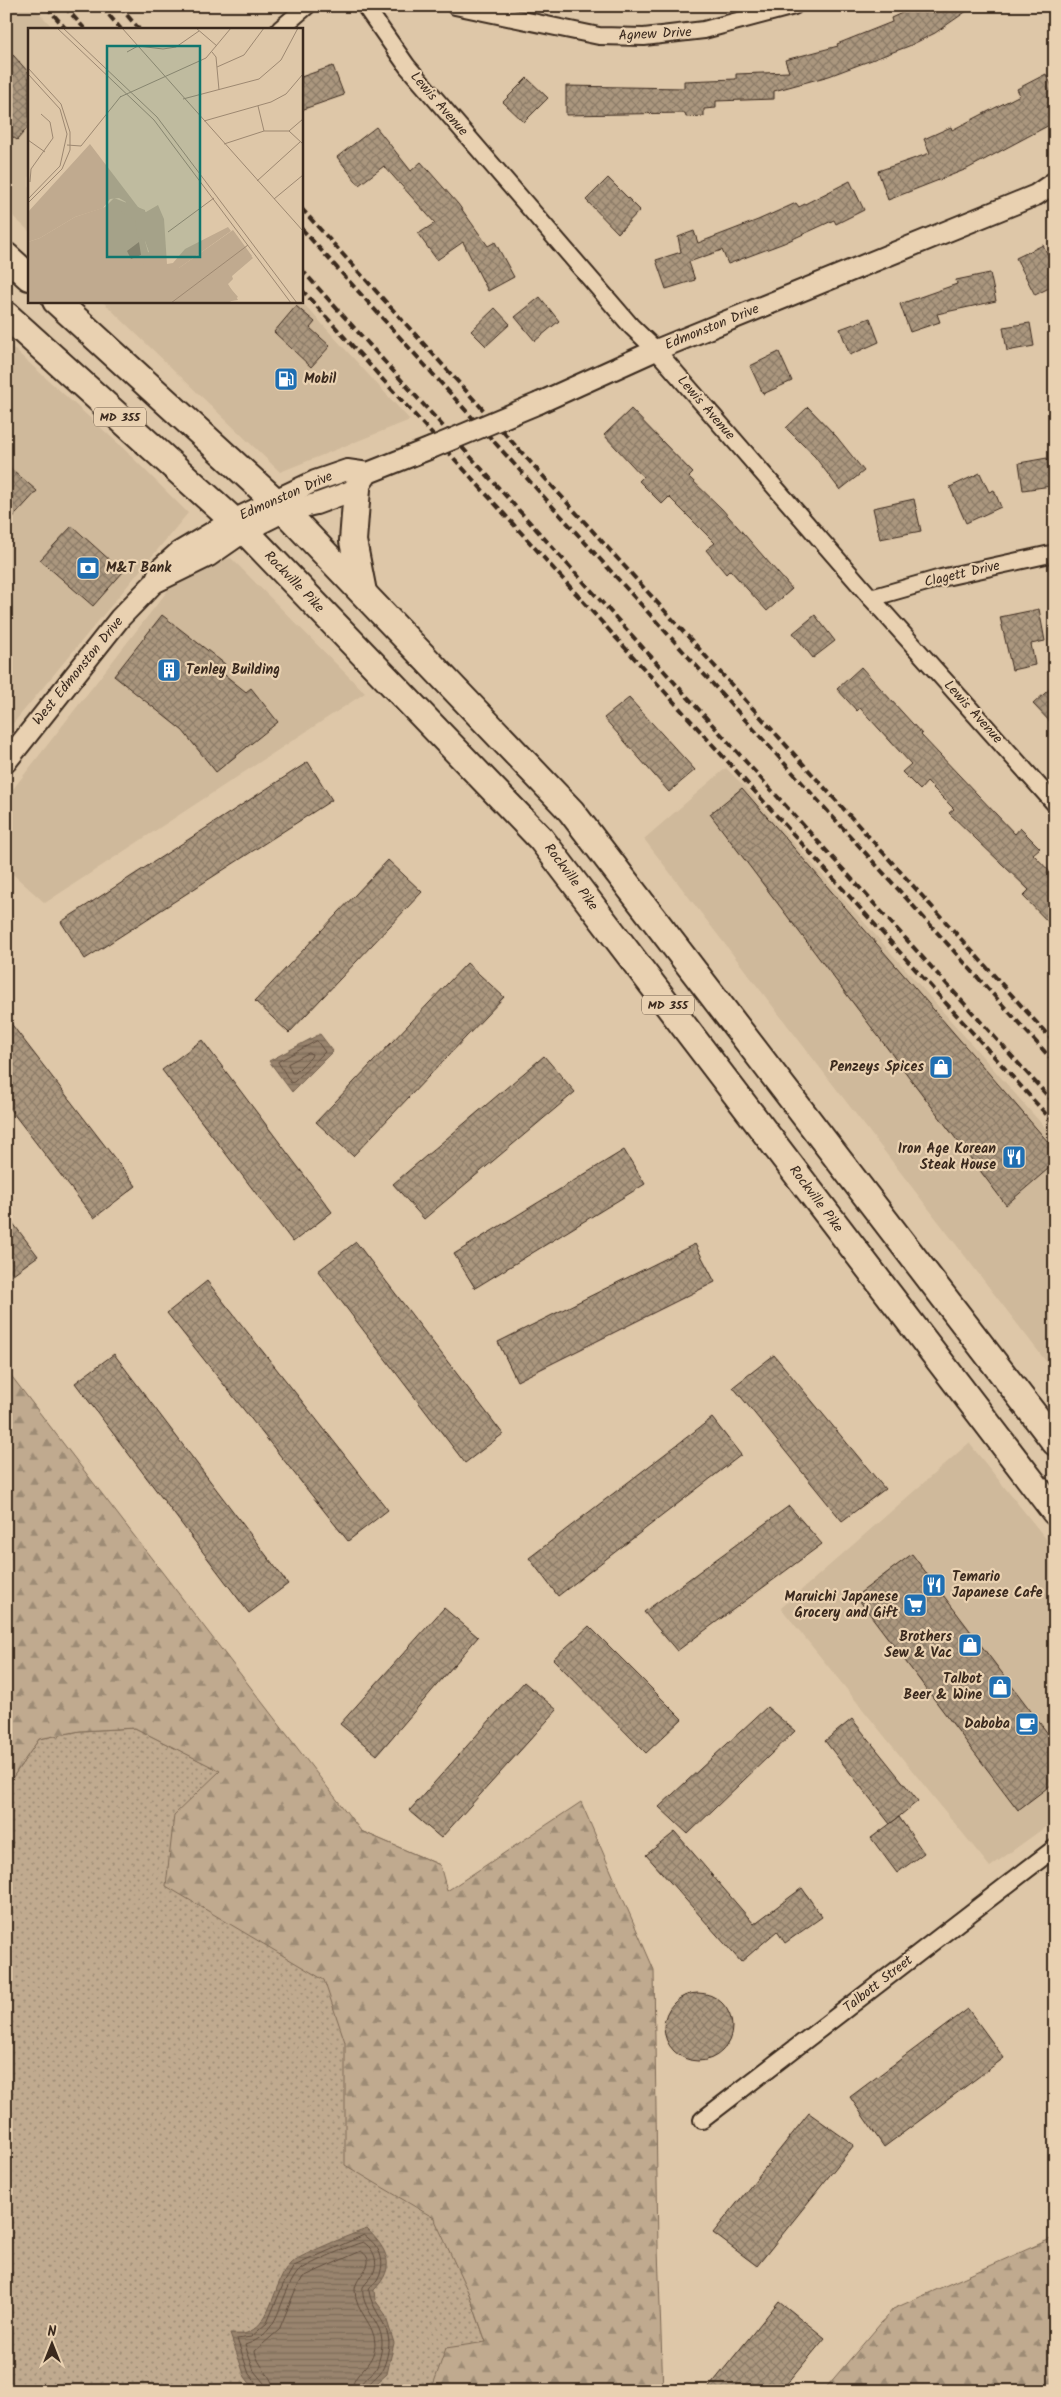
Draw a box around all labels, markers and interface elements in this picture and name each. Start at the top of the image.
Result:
street label: Agnew Drive [618,21,693,47]
inset map [28,28,302,302]
street label: Lewis Avenue [405,67,474,142]
street label: Edmonston Drive [661,298,763,356]
fuel station icon: Mobil [273,366,299,392]
place label: Mobil [304,368,337,390]
street label: Lewis Avenue [672,371,741,446]
road number: MD 355 [94,408,146,427]
street label: Edmonston Drive [236,465,337,526]
street label: Rockville Pike [259,546,330,619]
street label: Clagett Drive [922,554,1003,593]
bank icon: M&T Bank [75,555,101,581]
place label: M&T Bank [106,557,172,579]
street label: West Edmonston Drive [27,611,129,730]
building icon: Tenley Building [156,657,182,683]
place label: Tenley Building [186,659,280,681]
street label: Lewis Avenue [938,675,1008,749]
street label: Rockville Pike [538,839,604,916]
road number: MD 355 [642,996,694,1014]
shop icon: Penzeys Spices [928,1054,954,1080]
place label: Penzeys Spices [830,1056,924,1078]
place label: Iron Age Korean Steak House [898,1138,996,1176]
restaurant icon: Iron Age Korean Steak House [1001,1144,1027,1170]
street label: Rockville Pike [783,1161,849,1238]
place label: Temario Japanese Cafe [952,1566,1043,1604]
restaurant icon: Temario Japanese Cafe [921,1572,947,1598]
place label: Maruichi Japanese Grocery and Gift [784,1586,899,1624]
supermarket icon: Maruichi Japanese Grocery and Gift [902,1592,928,1618]
place label: Brothers Sew & Vac [884,1626,952,1664]
shop icon: Brothers Sew & Vac [957,1632,983,1658]
place label: Talbot Beer & Wine [904,1668,983,1706]
shop icon: Talbot Beer & Wine [987,1674,1013,1700]
cafe icon: Daboba [1014,1711,1040,1737]
place label: Daboba [964,1713,1010,1735]
street label: Talbott Street [838,1949,918,2018]
north arrow [28,2320,78,2370]
text: N [48,2321,57,2343]

